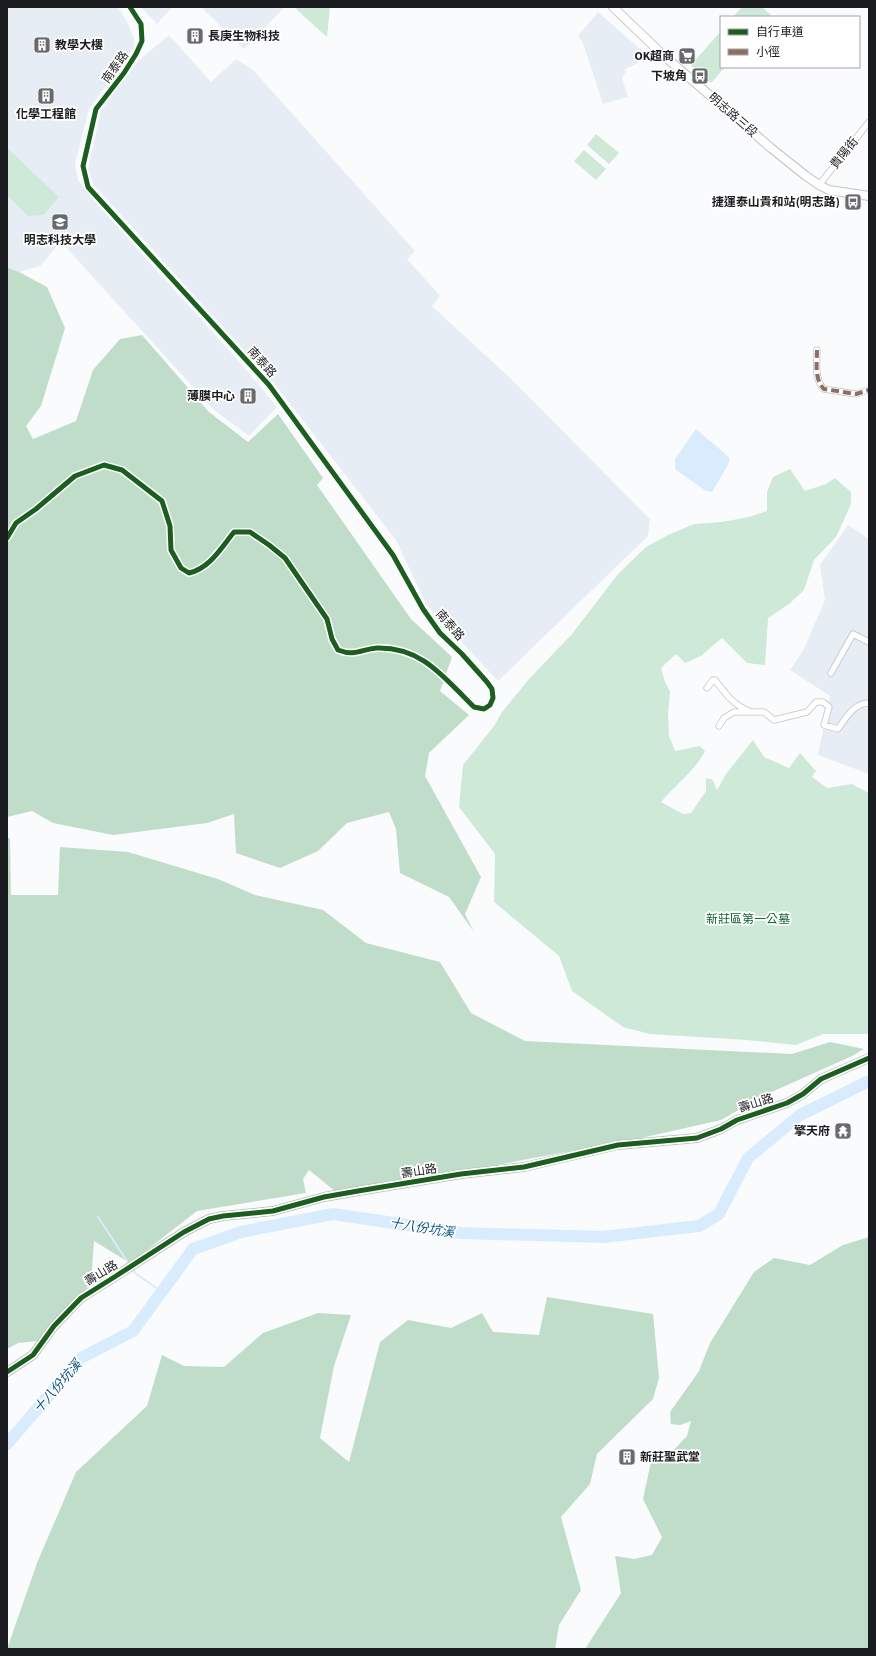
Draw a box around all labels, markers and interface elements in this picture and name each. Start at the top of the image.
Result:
legend [720,16,860,68]
text: 自行車道 [756,24,804,41]
building icon: 長庚生物科技 [185,26,205,46]
place label: 長庚生物科技 [208,28,280,45]
building icon: 教學大樓 [32,35,52,55]
place label: 教學大樓 [55,37,103,54]
text: 小徑 [756,44,780,61]
supermarket icon: OK超商 [677,46,697,66]
street label: 南泰路 [98,48,133,87]
place label: OK超商 [634,48,674,65]
bus stop icon: 下坡角 [690,66,710,86]
place label: 下坡角 [651,68,687,85]
building icon: 化學工程館 [36,86,56,106]
street label: 明志路三段 [704,89,761,141]
place label: 化學工程館 [16,106,76,123]
street label: 貴陽街 [826,134,862,173]
bus stop icon: 捷運泰山貴和站(明志路) [843,192,863,212]
place label: 捷運泰山貴和站(明志路) [712,194,840,211]
school or university icon: 明志科技大學 [50,212,70,232]
place label: 明志科技大學 [24,232,96,249]
street label: 南泰路 [243,343,280,381]
building icon: 薄膜中心 [238,386,258,406]
place label: 薄膜中心 [187,388,235,405]
street label: 南泰路 [431,606,468,644]
park label: 新莊區第一公墓 [706,911,790,928]
street label: 壽山路 [736,1090,776,1117]
temple icon: 擎天府 [833,1121,853,1141]
place label: 擎天府 [794,1123,830,1140]
street label: 壽山路 [400,1160,438,1183]
water label: 十八份坑溪 [388,1214,457,1242]
street label: 壽山路 [81,1257,121,1290]
water label: 十八份坑溪 [30,1355,87,1417]
building icon: 新莊聖武堂 [617,1447,637,1467]
place label: 新莊聖武堂 [640,1449,700,1466]

